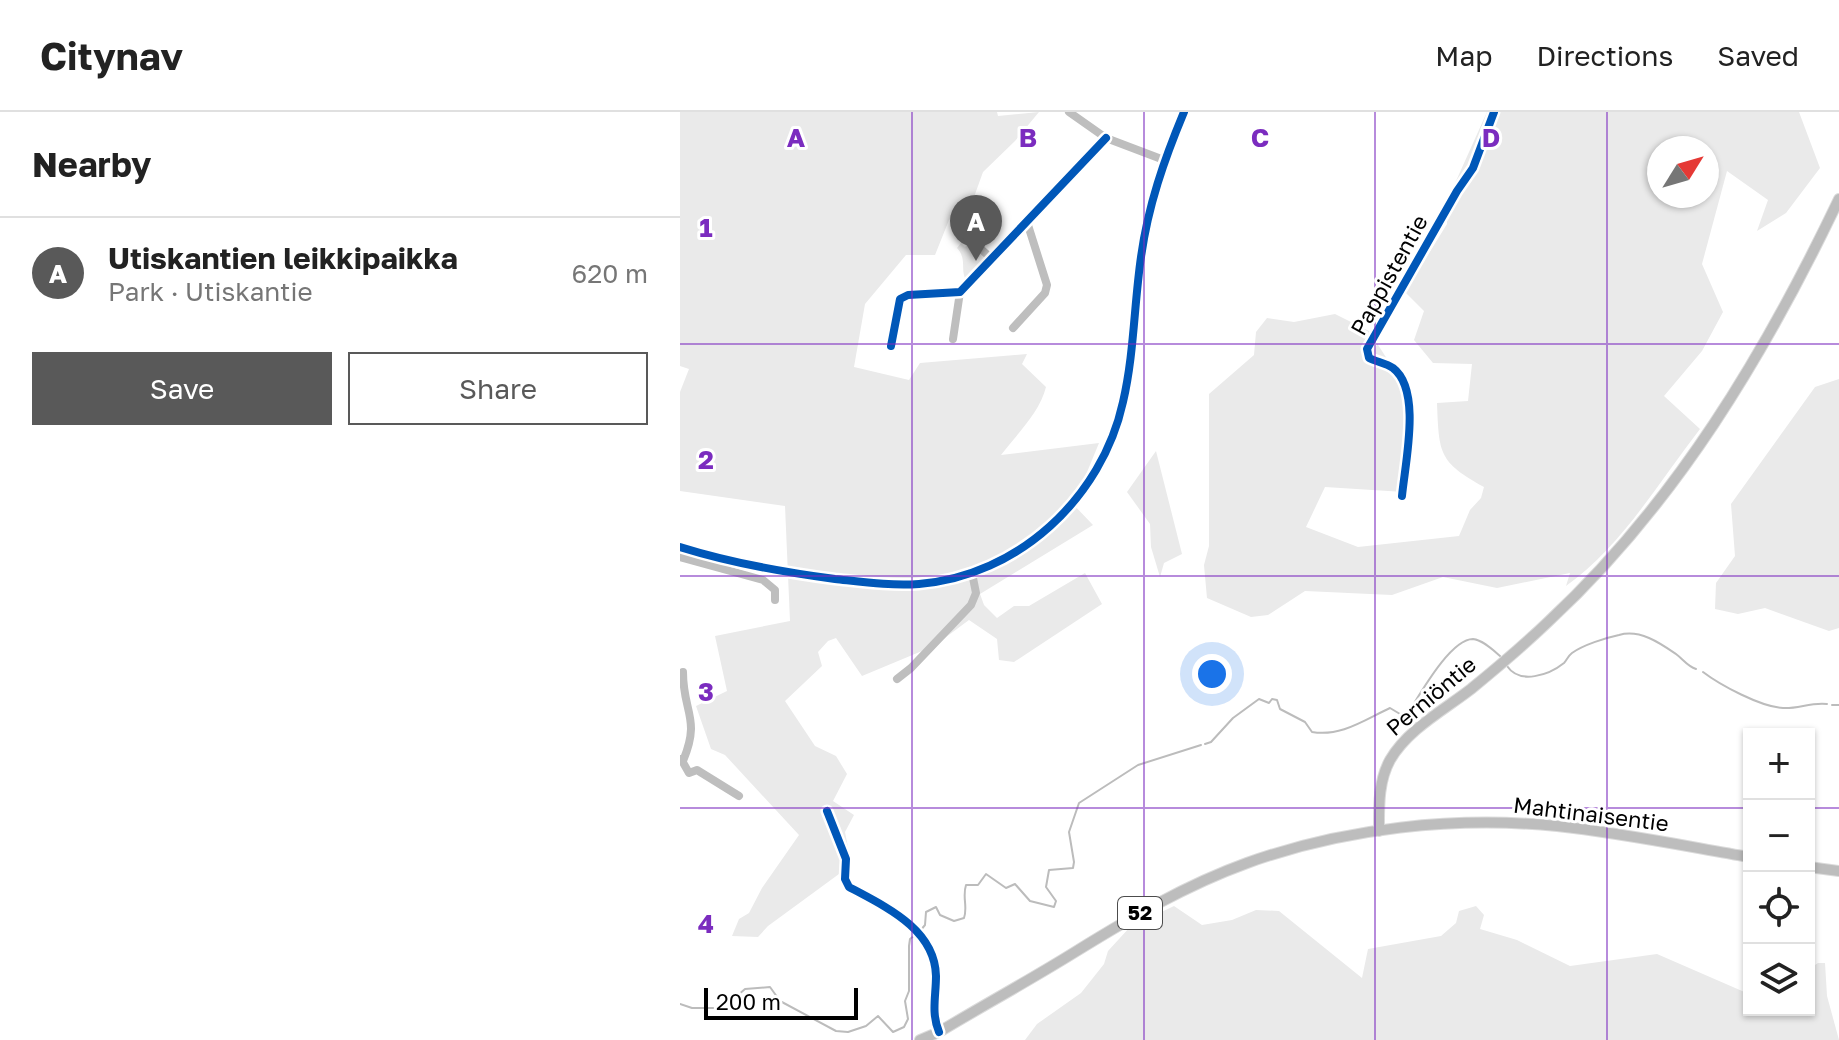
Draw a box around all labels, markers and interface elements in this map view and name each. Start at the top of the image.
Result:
text: Citynav [40,33,183,78]
text: Map [1435,39,1492,72]
text: Directions [1536,39,1673,72]
text: Saved [1717,39,1799,72]
text: A [787,122,806,153]
text: B [1019,122,1037,153]
text: C [1251,122,1269,153]
text: D [1482,122,1500,153]
north arrow [1647,136,1719,208]
text: Nearby [32,144,152,184]
pin: A [950,195,1002,261]
street label: Pappistentie [1344,210,1433,340]
text: 1 [699,212,713,243]
text: Utiskantien leikkipaikka [108,240,458,276]
text: A [49,258,67,289]
text: 620 m [572,258,648,289]
text: Park · Utiskantie [108,276,313,307]
button: Save [32,352,332,425]
button: Share [348,352,648,425]
text: 2 [698,444,714,475]
street label: Perniöntie [1380,650,1481,741]
your location [1192,654,1232,694]
text: 3 [698,676,714,707]
map controls [1743,728,1815,1016]
button: + [1743,728,1815,800]
street label: Mahtinaisentie [1512,791,1670,836]
button: − [1743,800,1815,872]
button: locate [1743,872,1815,944]
road number: 52 [1118,897,1162,929]
text: 4 [698,908,714,939]
button: layers [1743,944,1815,1016]
scale bar [704,984,858,1020]
text: 200 m [716,988,781,1015]

